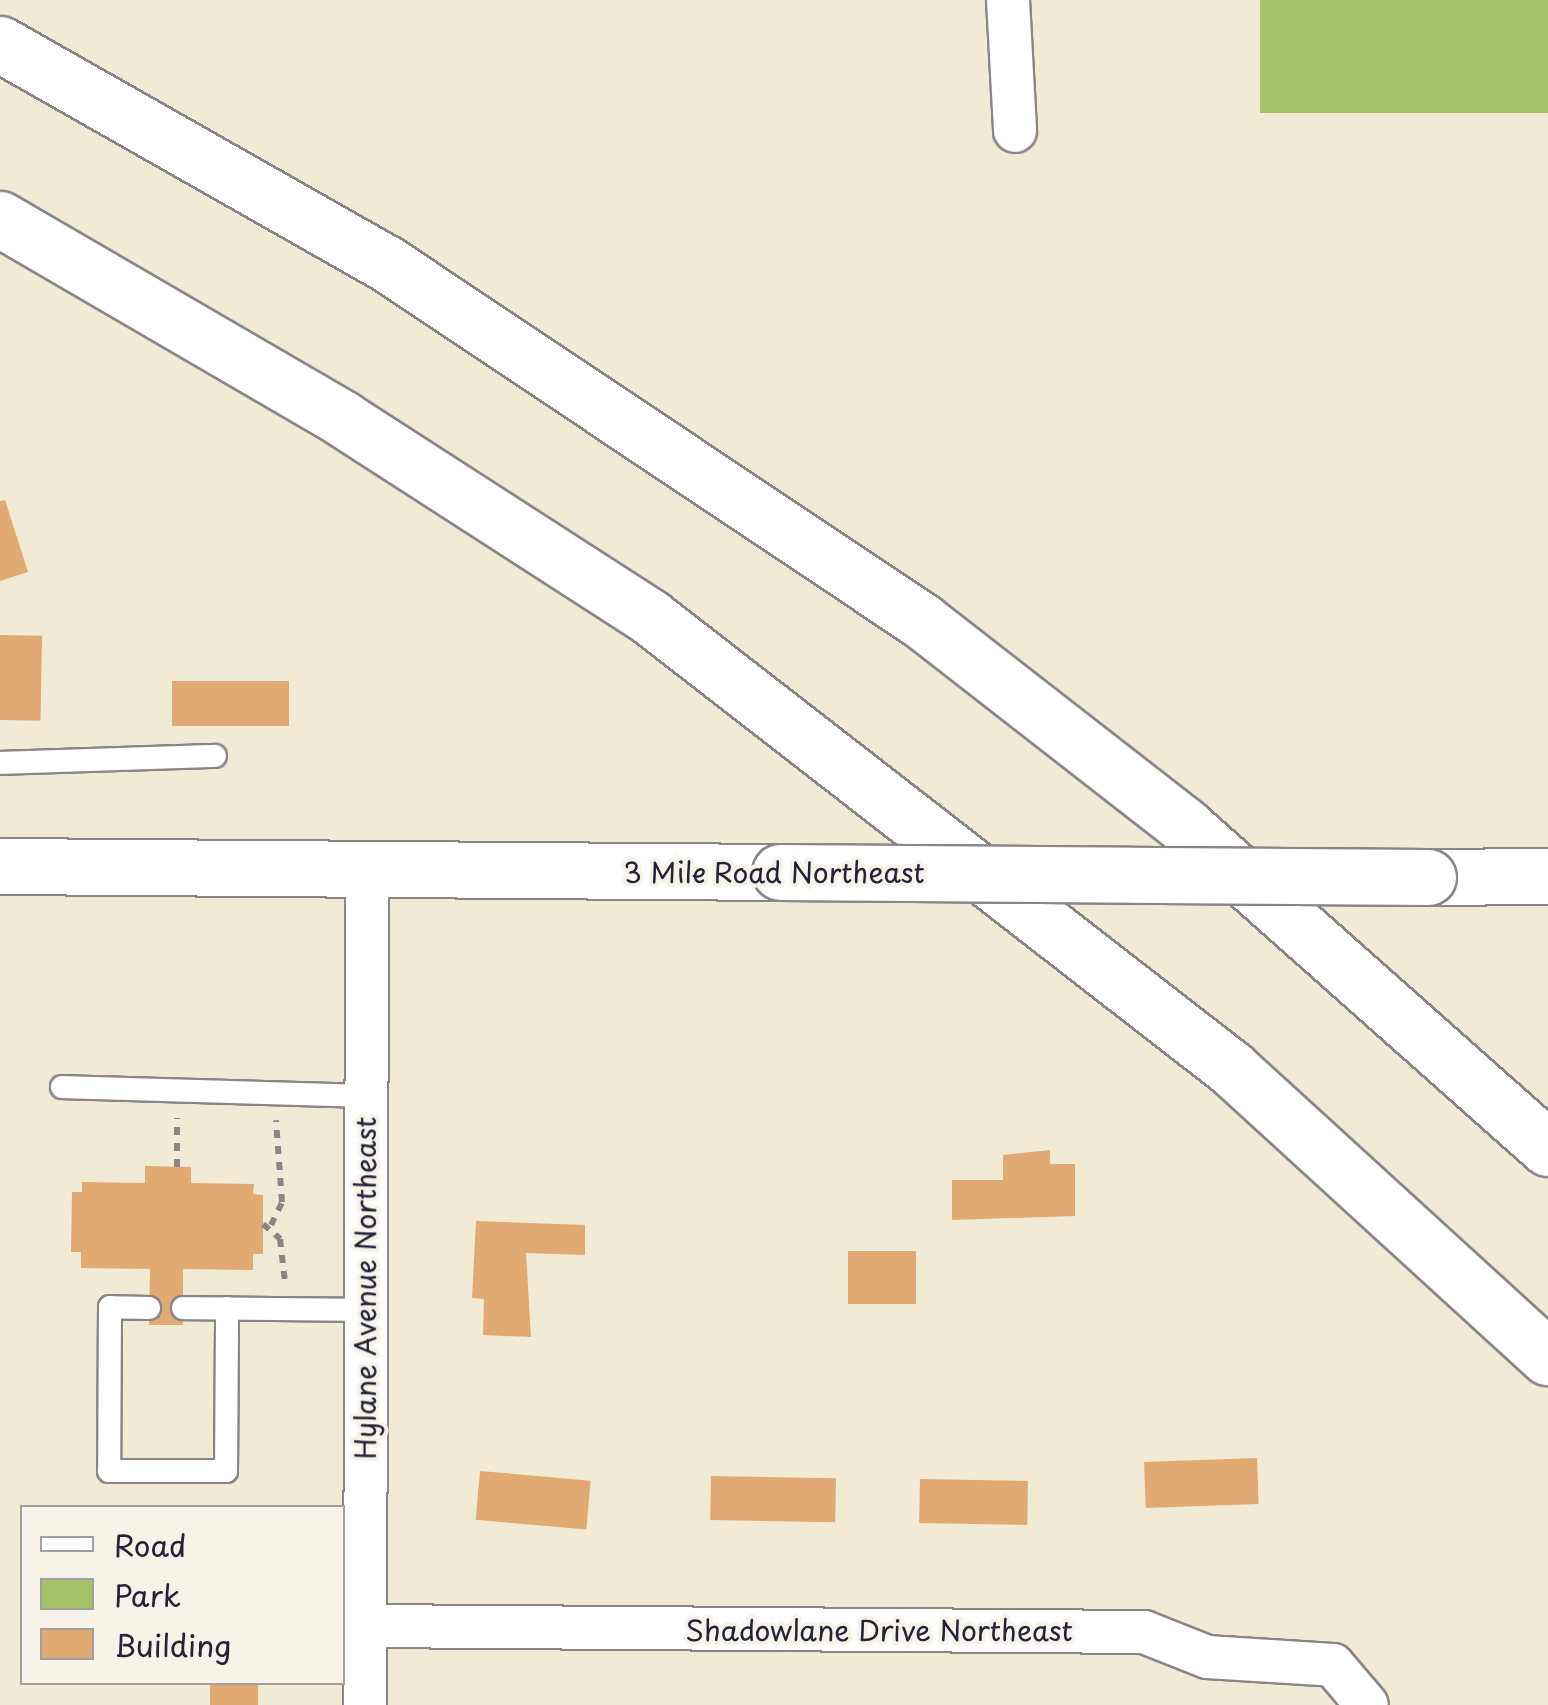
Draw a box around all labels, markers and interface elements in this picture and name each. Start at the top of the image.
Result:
street label: 3 Mile Road Northeast [621,855,927,889]
street label: Hylane Avenue Northeast [348,1117,382,1459]
legend [20,1505,345,1685]
text: Road [114,1522,187,1567]
text: Park [114,1572,181,1617]
street label: Shadowlane Drive Northeast [685,1613,1073,1647]
text: Building [114,1622,231,1667]

